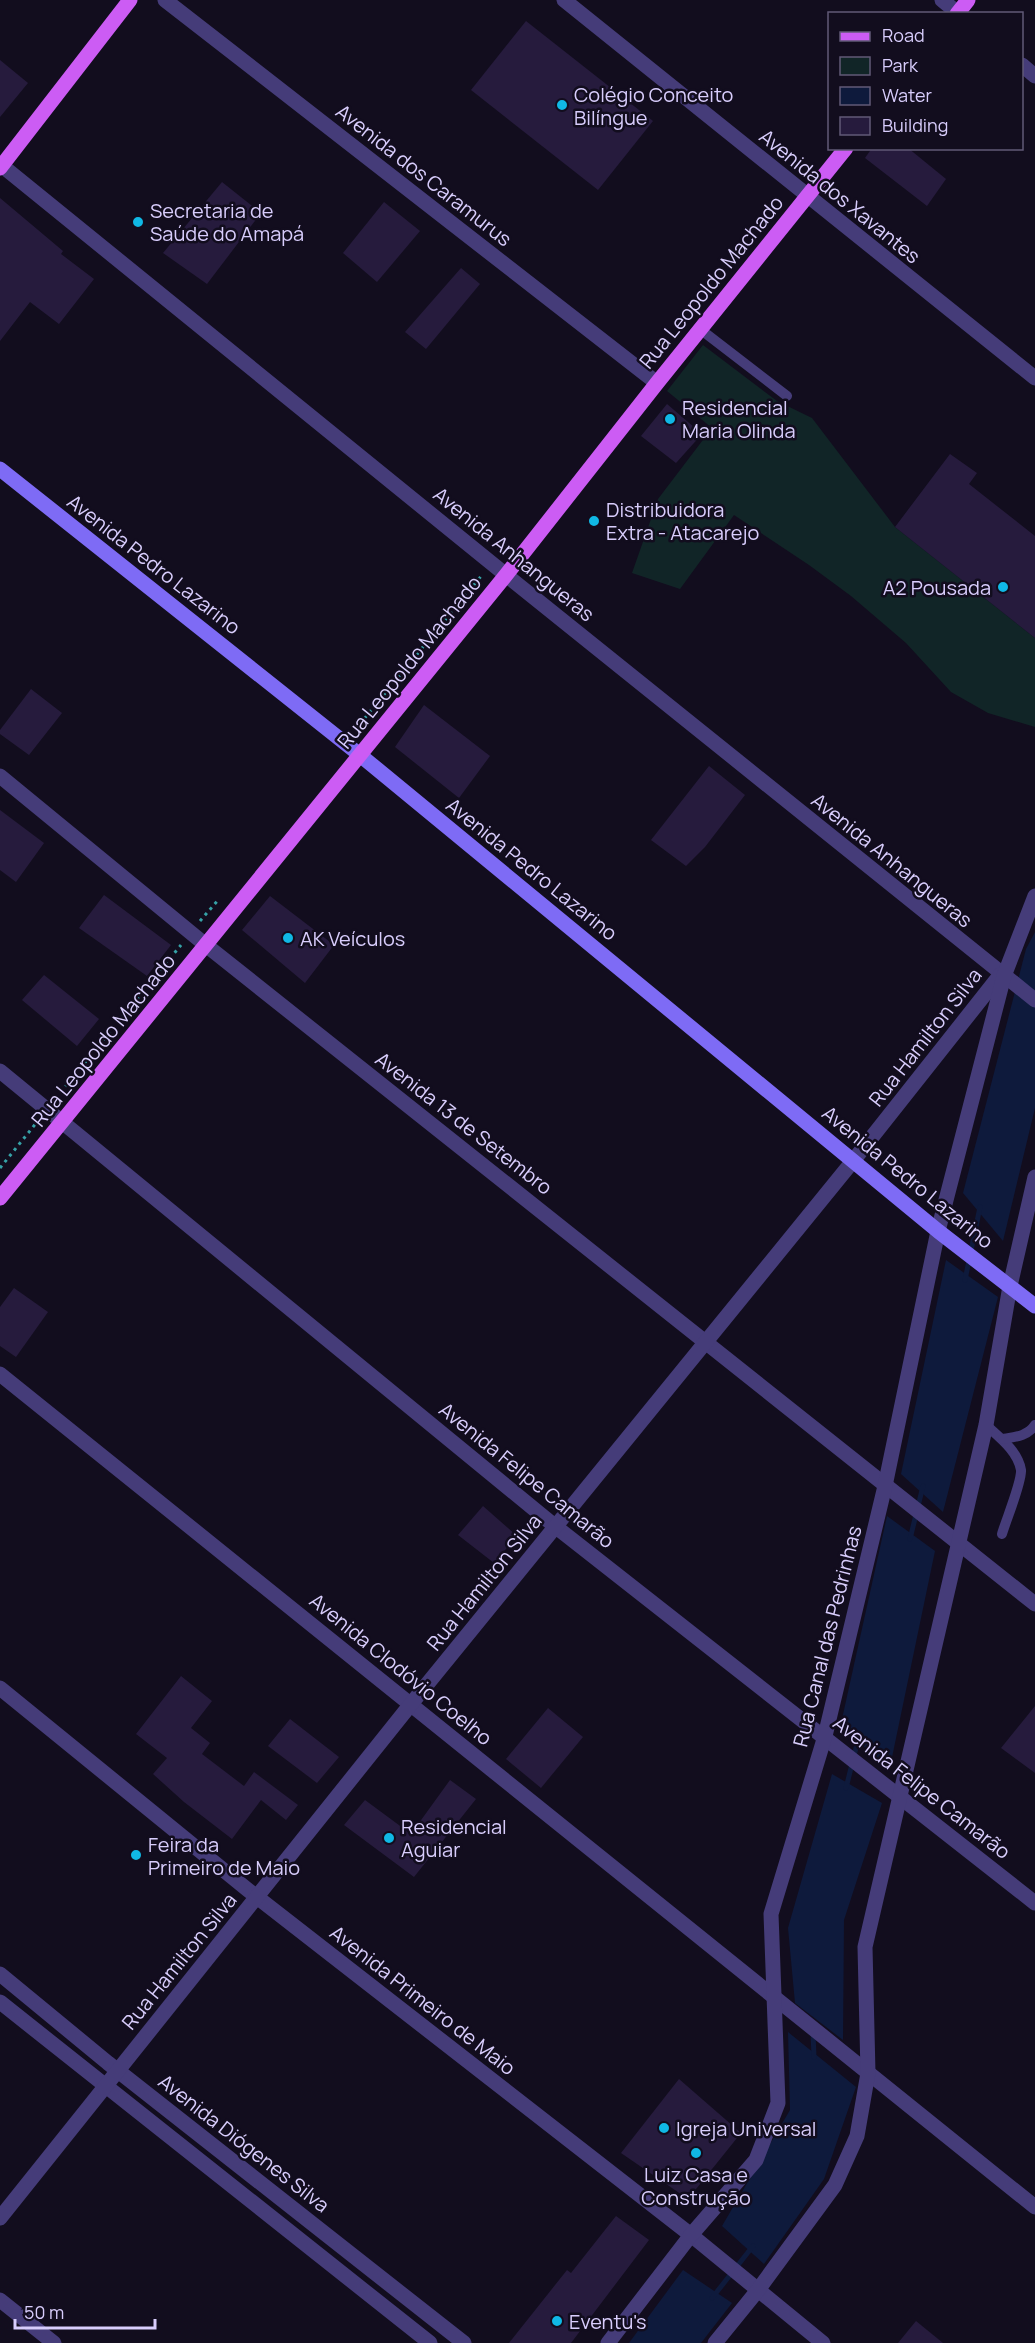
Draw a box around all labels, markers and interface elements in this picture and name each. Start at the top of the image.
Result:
legend [828,12,1023,150]
text: Road [882,23,925,47]
text: Park [882,53,919,77]
place label: Colégio Conceito Bilíngue [574,81,734,131]
text: Water [882,83,932,107]
street label: Avenida dos Caramurus [330,98,518,252]
marker: Colégio Conceito Bilíngue [555,98,569,112]
text: Building [882,113,948,137]
street label: Avenida dos Xavantes [754,123,926,269]
street label: Rua Leopoldo Machado [633,190,789,374]
place label: Secretaria de Saúde do Amapá [150,197,304,247]
marker: Secretaria de Saúde do Amapá [131,215,145,229]
place label: Residencial Maria Olinda [682,394,796,444]
marker: Residencial Maria Olinda [663,412,677,426]
street label: Avenida Anhangueras [428,481,600,627]
street label: Avenida Pedro Lazarino [62,488,246,640]
place label: Distribuidora Extra - Atacarejo [606,496,759,546]
marker: Distribuidora Extra - Atacarejo [587,514,601,528]
street label: Rua Leopoldo Machado [331,570,487,754]
place label: A2 Pousada [883,574,991,601]
marker: A2 Pousada [996,580,1010,594]
street label: Avenida Anhangueras [806,787,978,933]
street label: Avenida Pedro Lazarino [441,792,623,947]
place label: AK Veículos [300,925,405,952]
marker: AK Veículos [281,931,295,945]
street label: Rua Leopoldo Machado [25,948,181,1132]
street label: Rua Hamilton Silva [863,962,987,1112]
street label: Avenida 13 de Setembro [370,1045,558,1201]
street label: Avenida Pedro Lazarino [817,1100,999,1255]
street label: Avenida Felipe Camarão [434,1396,620,1554]
street label: Rua Hamilton Silva [421,1508,547,1656]
street label: Rua Canal das Pedrinhas [786,1523,868,1749]
street label: Avenida Clodóvio Coelho [304,1587,498,1751]
street label: Avenida Felipe Camarão [828,1709,1016,1865]
place label: Residencial Aguiar [401,1813,507,1863]
place label: Feira da Primeiro de Maio [148,1831,300,1881]
marker: Residencial Aguiar [382,1831,396,1845]
marker: Feira da Primeiro de Maio [129,1848,143,1862]
street label: Rua Hamilton Silva [116,1887,242,2035]
street label: Avenida Primeiro de Maio [325,1919,521,2081]
street label: Avenida Diógenes Silva [153,2068,335,2218]
place label: Igreja Universal [676,2115,816,2142]
marker: Igreja Universal [657,2121,671,2135]
marker: Luiz Casa e Construção [689,2146,703,2160]
place label: Luiz Casa e Construção [641,2161,751,2211]
scale bar [15,2292,154,2330]
text: 50 m [24,2300,64,2324]
place label: Eventu's [569,2308,647,2335]
marker: Eventu's [550,2314,564,2328]

